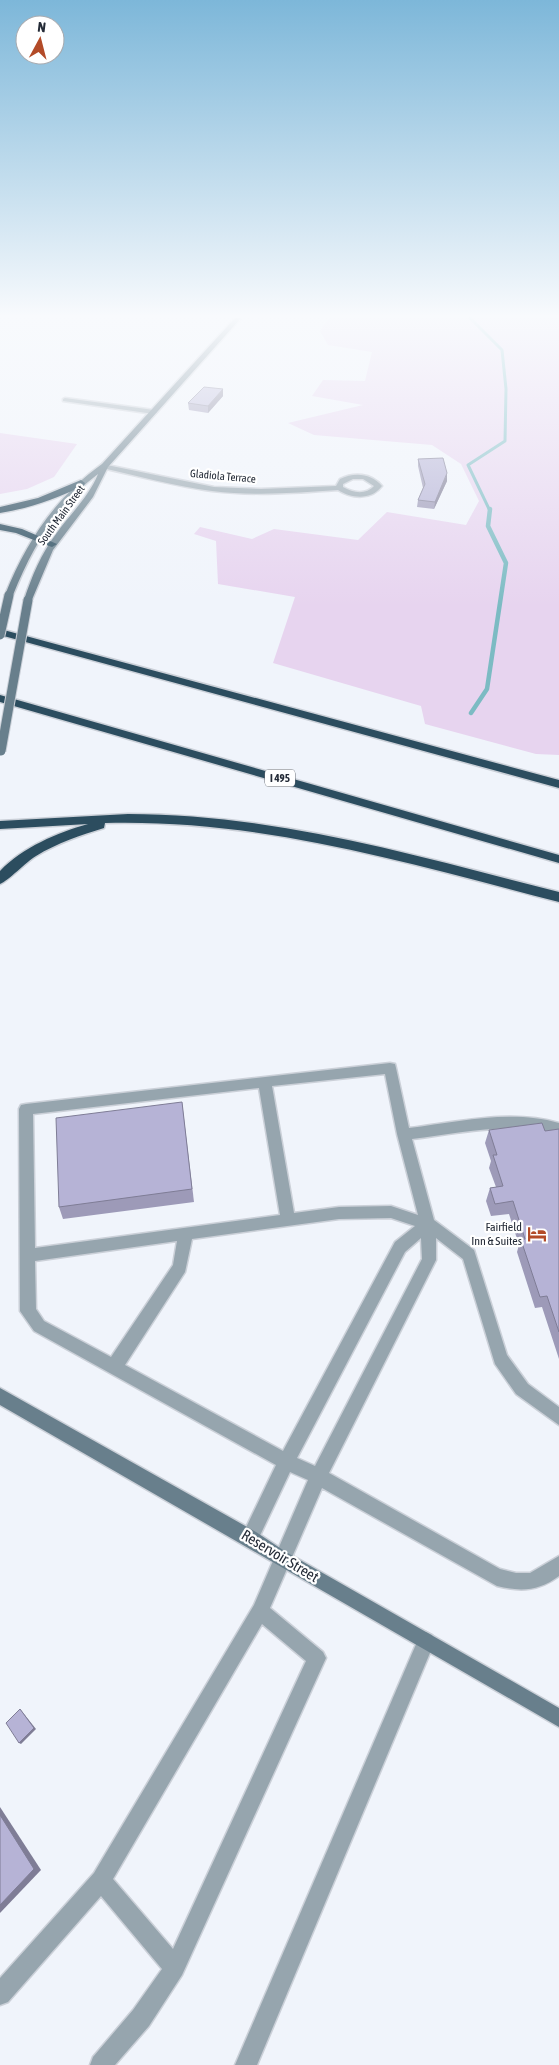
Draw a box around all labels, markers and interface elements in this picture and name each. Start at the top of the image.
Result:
north arrow [15,15,65,65]
text: N [37,19,47,36]
street label: Gladiola Terrace [190,467,256,485]
street label: South Main Street [35,483,87,547]
road number: I 495 [265,770,295,786]
place label: Fairfield Inn & Suites [471,1220,522,1248]
hotel icon: Fairfield Inn & Suites [526,1223,548,1245]
street label: Reservoir Street [239,1526,322,1585]

